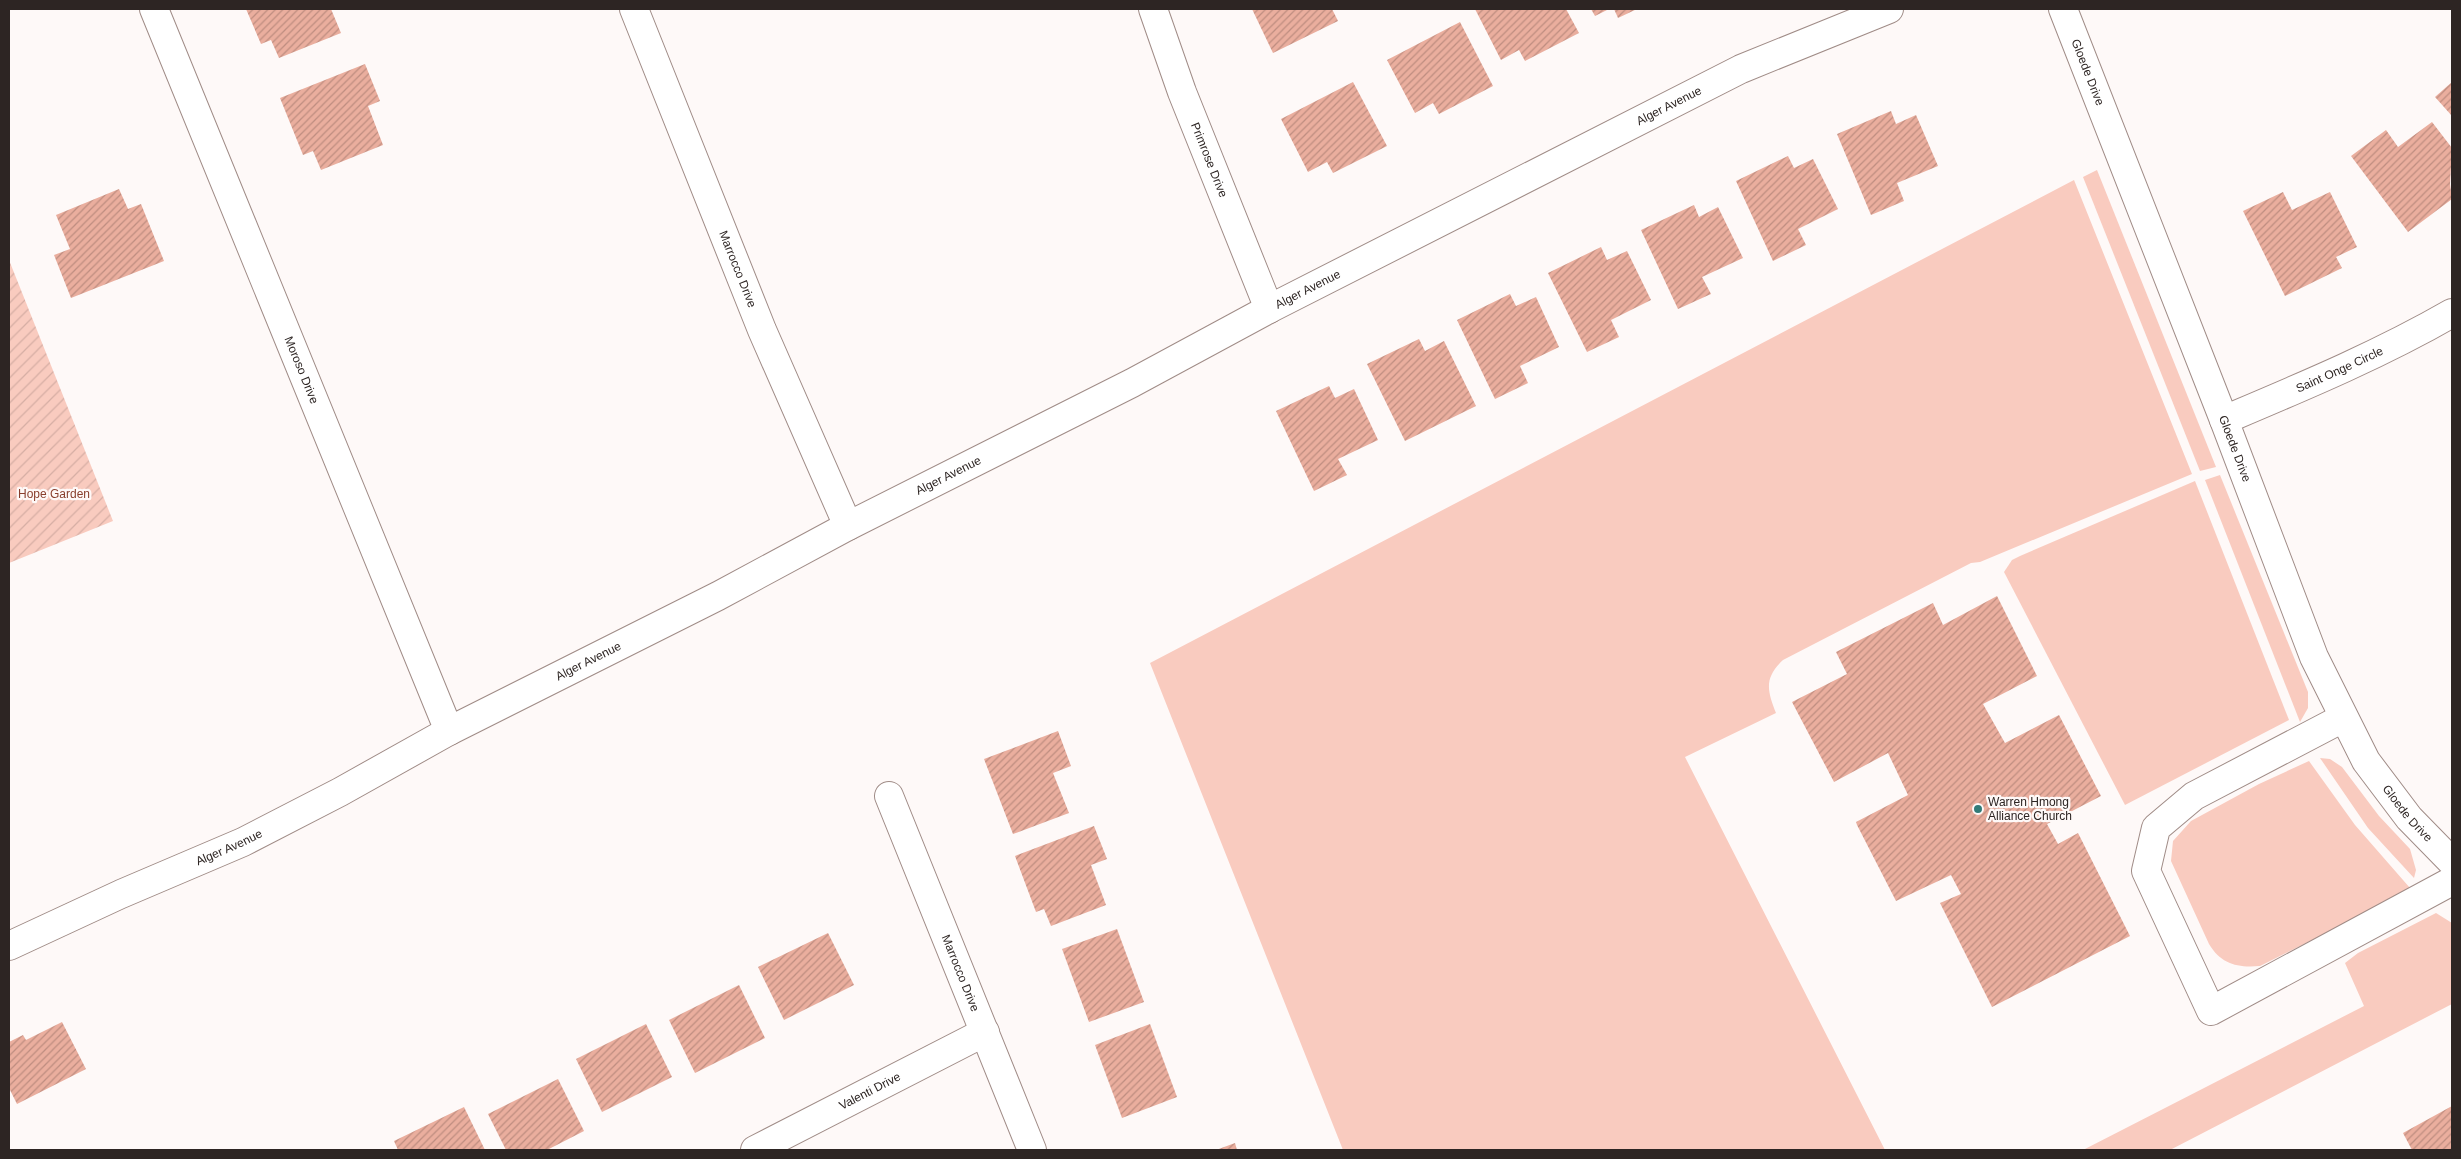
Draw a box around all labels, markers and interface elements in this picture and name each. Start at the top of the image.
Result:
street label: Gloede Drive [2068,37,2107,108]
street label: Alger Avenue [1634,83,1704,128]
street label: Primrose Drive [1188,120,1231,200]
street label: Marrocco Drive [716,229,759,310]
street label: Alger Avenue [1273,267,1343,312]
street label: Moroso Drive [282,334,322,406]
street label: Saint Onge Circle [2294,343,2386,395]
street label: Gloede Drive [2216,413,2254,484]
street label: Alger Avenue [913,453,984,498]
park label: Hope Garden [18,487,90,501]
street label: Alger Avenue [553,639,624,683]
street label: Gloede Drive [2380,782,2436,845]
place label: Warren Hmong Alliance Church [1988,795,2072,823]
marker: Warren Hmong Alliance Church [1972,803,1984,815]
street label: Alger Avenue [194,826,265,868]
street label: Marrocco Drive [939,933,982,1014]
street label: Valenti Drive [837,1069,903,1113]

